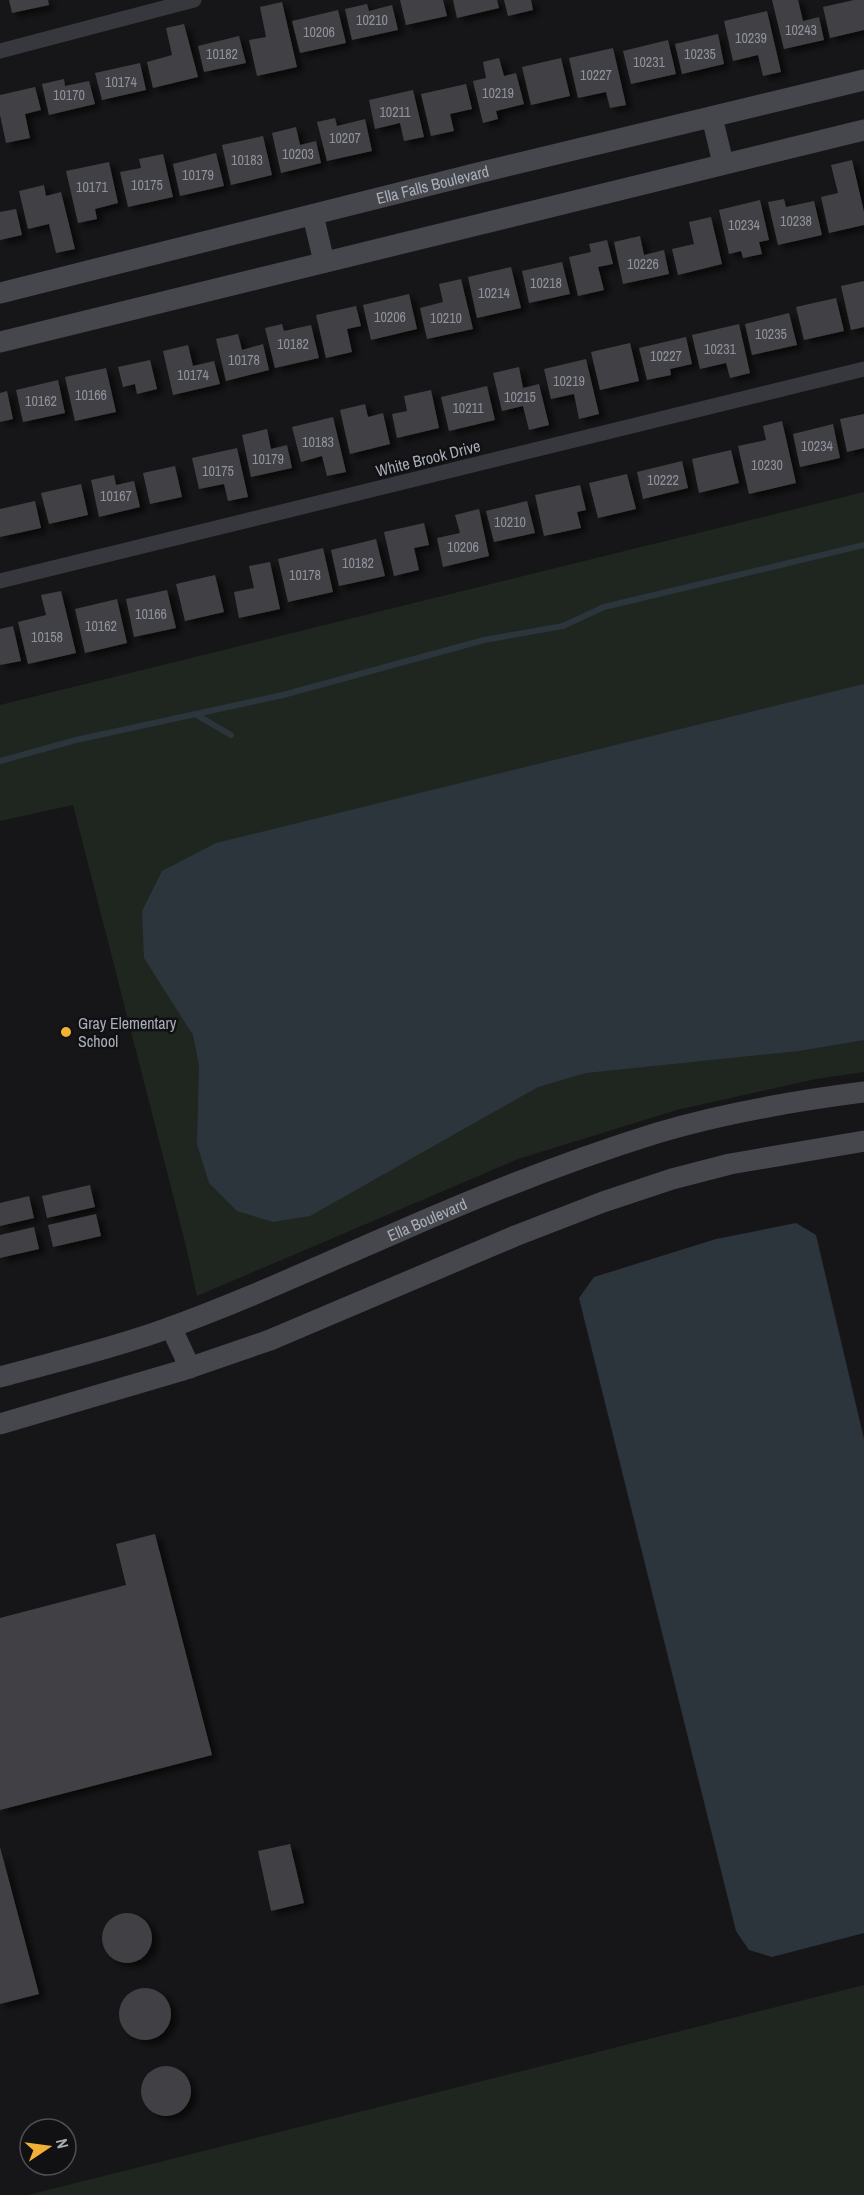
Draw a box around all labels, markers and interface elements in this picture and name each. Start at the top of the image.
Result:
house number: 10210 [356,11,388,29]
house number: 10243 [785,21,817,39]
house number: 10206 [303,23,335,41]
house number: 10239 [735,29,767,47]
house number: 10182 [206,45,238,63]
house number: 10235 [684,45,716,63]
house number: 10231 [633,53,666,71]
house number: 10227 [580,66,612,84]
house number: 10174 [105,73,138,91]
house number: 10219 [482,84,514,102]
house number: 10170 [53,86,85,104]
house number: 10211 [379,103,411,121]
house number: 10207 [329,129,361,147]
house number: 10203 [282,145,314,163]
house number: 10183 [231,151,263,169]
street label: Ella Falls Boulevard [374,160,491,209]
house number: 10179 [182,166,214,184]
house number: 10175 [131,176,163,194]
house number: 10171 [76,178,109,196]
house number: 10238 [780,212,812,230]
house number: 10234 [728,216,761,234]
house number: 10226 [627,255,659,273]
house number: 10218 [530,274,562,292]
house number: 10214 [478,284,511,302]
house number: 10206 [374,308,406,326]
house number: 10210 [430,309,462,327]
house number: 10235 [755,325,787,343]
house number: 10182 [277,335,309,353]
house number: 10231 [704,340,737,358]
house number: 10227 [650,347,682,365]
house number: 10178 [228,351,260,369]
house number: 10174 [177,366,210,384]
house number: 10219 [553,372,585,390]
house number: 10166 [75,386,107,404]
house number: 10215 [504,388,536,406]
house number: 10162 [25,392,57,410]
house number: 10211 [452,399,484,417]
house number: 10183 [302,433,334,451]
street label: White Brook Drive [373,434,483,482]
house number: 10234 [801,437,834,455]
house number: 10179 [252,450,284,468]
house number: 10230 [751,456,783,474]
house number: 10175 [202,462,234,480]
house number: 10222 [647,471,679,489]
house number: 10167 [100,487,132,505]
house number: 10210 [494,513,526,531]
house number: 10206 [447,538,479,556]
house number: 10182 [342,554,374,572]
house number: 10178 [289,566,321,584]
house number: 10166 [135,605,167,623]
house number: 10162 [85,617,117,635]
house number: 10158 [31,628,63,646]
place label: Gray Elementary School [78,1012,177,1052]
marker: Gray Elementary School [59,1025,73,1039]
street label: Ella Boulevard [384,1193,470,1246]
north arrow [18,2117,78,2177]
text: N [51,2137,74,2151]

